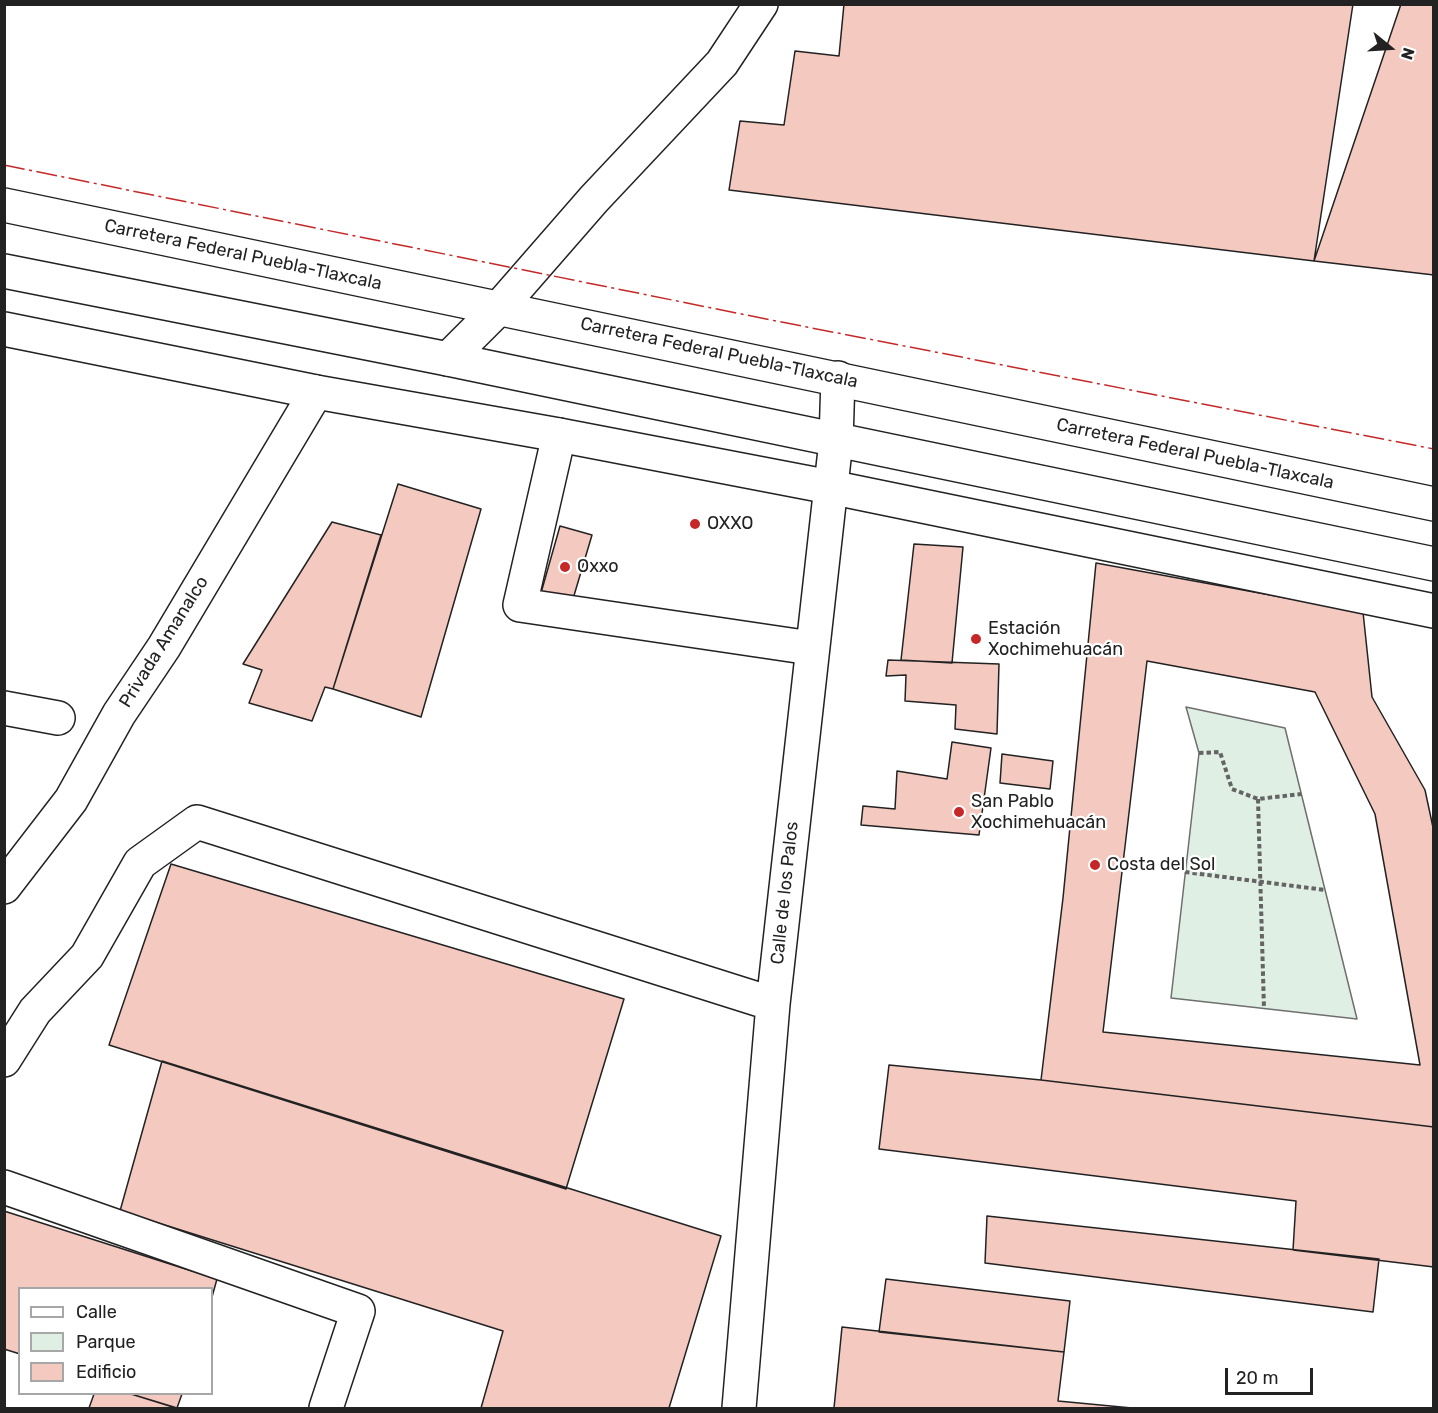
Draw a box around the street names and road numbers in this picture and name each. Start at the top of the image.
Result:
street label: Carretera Federal Puebla-Tlaxcala [102,215,384,295]
street label: Carretera Federal Puebla-Tlaxcala [578,313,860,393]
street label: Carretera Federal Puebla-Tlaxcala [1054,414,1336,494]
street label: Privada Amanalco [115,572,213,712]
street label: Calle de los Palos [767,820,803,966]

